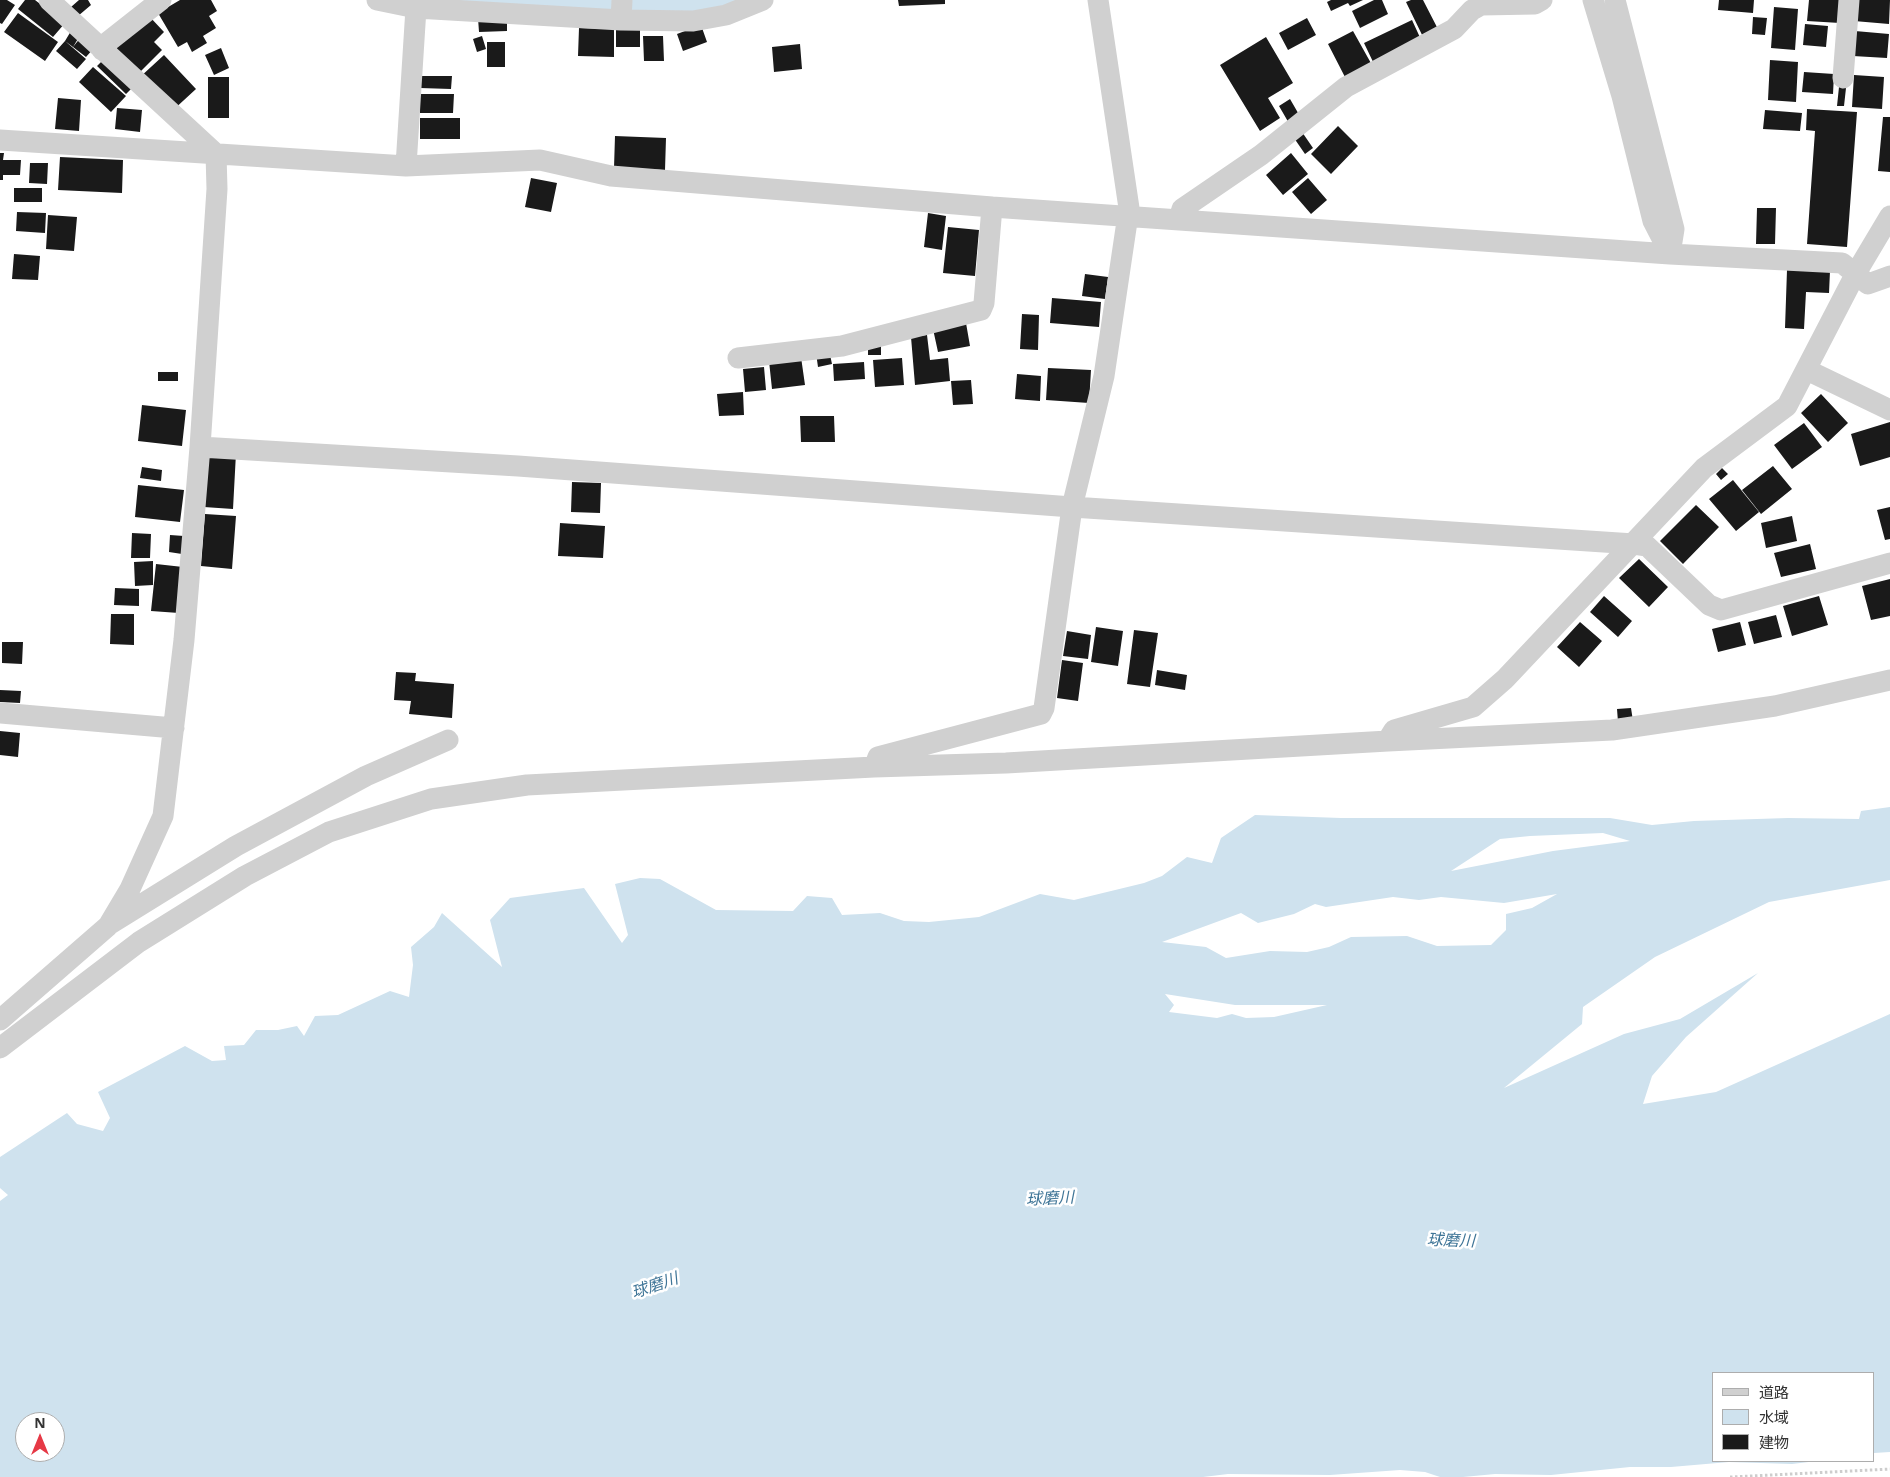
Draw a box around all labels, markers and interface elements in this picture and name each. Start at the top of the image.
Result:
water label: 球磨川 [1026,1188,1074,1210]
water label: 球磨川 [1427,1231,1475,1251]
water label: 球磨川 [629,1269,681,1303]
legend [1712,1372,1875,1462]
text: 道路 [1759,1382,1789,1402]
text: 水域 [1759,1407,1789,1427]
north arrow [15,1412,65,1462]
text: N [34,1413,46,1432]
text: 建物 [1759,1432,1789,1452]

